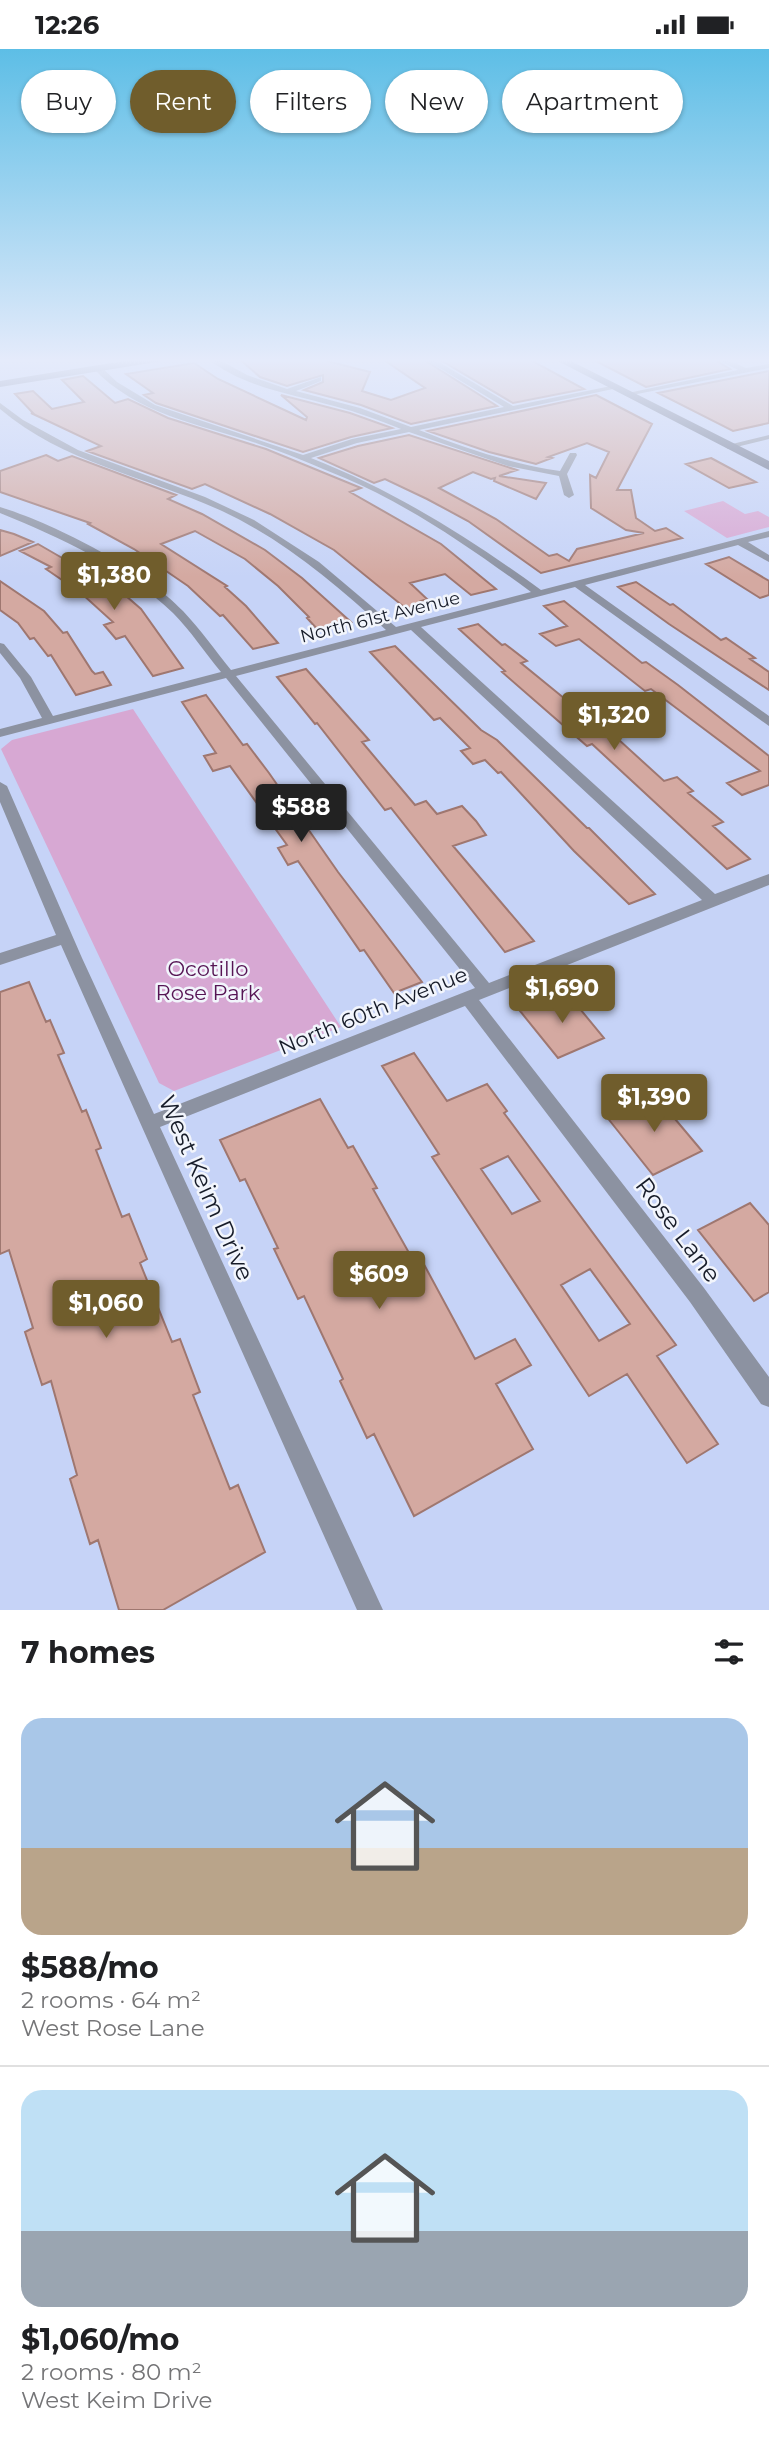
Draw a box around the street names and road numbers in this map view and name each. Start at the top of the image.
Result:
street label: North 61st Avenue [298,586,462,647]
street label: North 60th Avenue [275,961,471,1060]
street label: West Keim Drive [153,1091,260,1285]
street label: Rose Lane [630,1171,727,1288]

